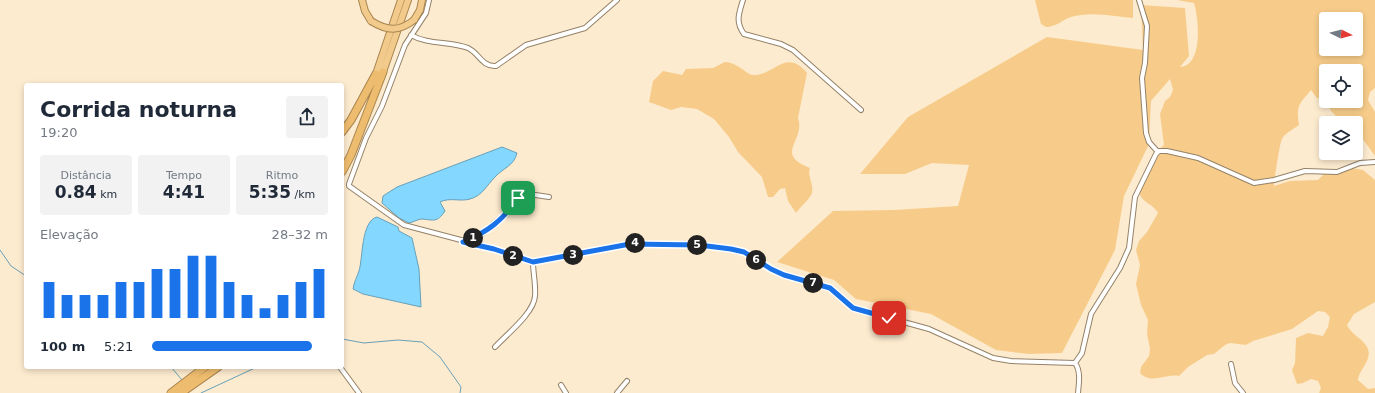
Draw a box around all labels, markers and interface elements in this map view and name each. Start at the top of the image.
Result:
north arrow [1319,12,1363,56]
map controls [1319,12,1363,160]
button: locate [1319,64,1363,108]
button: share [286,96,328,138]
text: Corrida noturna [40,97,237,122]
button: layers [1319,116,1363,160]
text: 19:20 [40,125,77,140]
text: Distância [60,169,112,182]
text: Tempo [166,169,202,182]
text: Ritmo [266,169,298,182]
pin [501,181,535,215]
text: 0.84 [55,182,97,202]
text: 4:41 [163,182,205,202]
text: 5:35 [249,182,291,202]
icon: arrive [507,187,529,209]
text: km [97,188,117,201]
text: /km [291,188,315,201]
text: Elevação [40,227,99,242]
text: 28–32 m [272,227,328,242]
pin: 1 [463,228,483,248]
text: 1 [469,231,477,244]
pin: 4 [625,233,645,253]
pin: 5 [687,235,707,255]
text: 4 [631,236,639,249]
text: 5 [693,238,701,251]
pin: 3 [563,245,583,265]
pin: 2 [503,246,523,266]
text: 3 [569,248,577,261]
text: 2 [509,249,517,262]
pin: 6 [746,250,766,270]
text: 6 [752,253,760,266]
pin: 7 [803,273,823,293]
text: 7 [809,276,817,289]
pin [872,301,906,335]
icon: check [878,307,900,329]
text: 100 m [40,339,85,354]
text: 5:21 [104,339,133,354]

